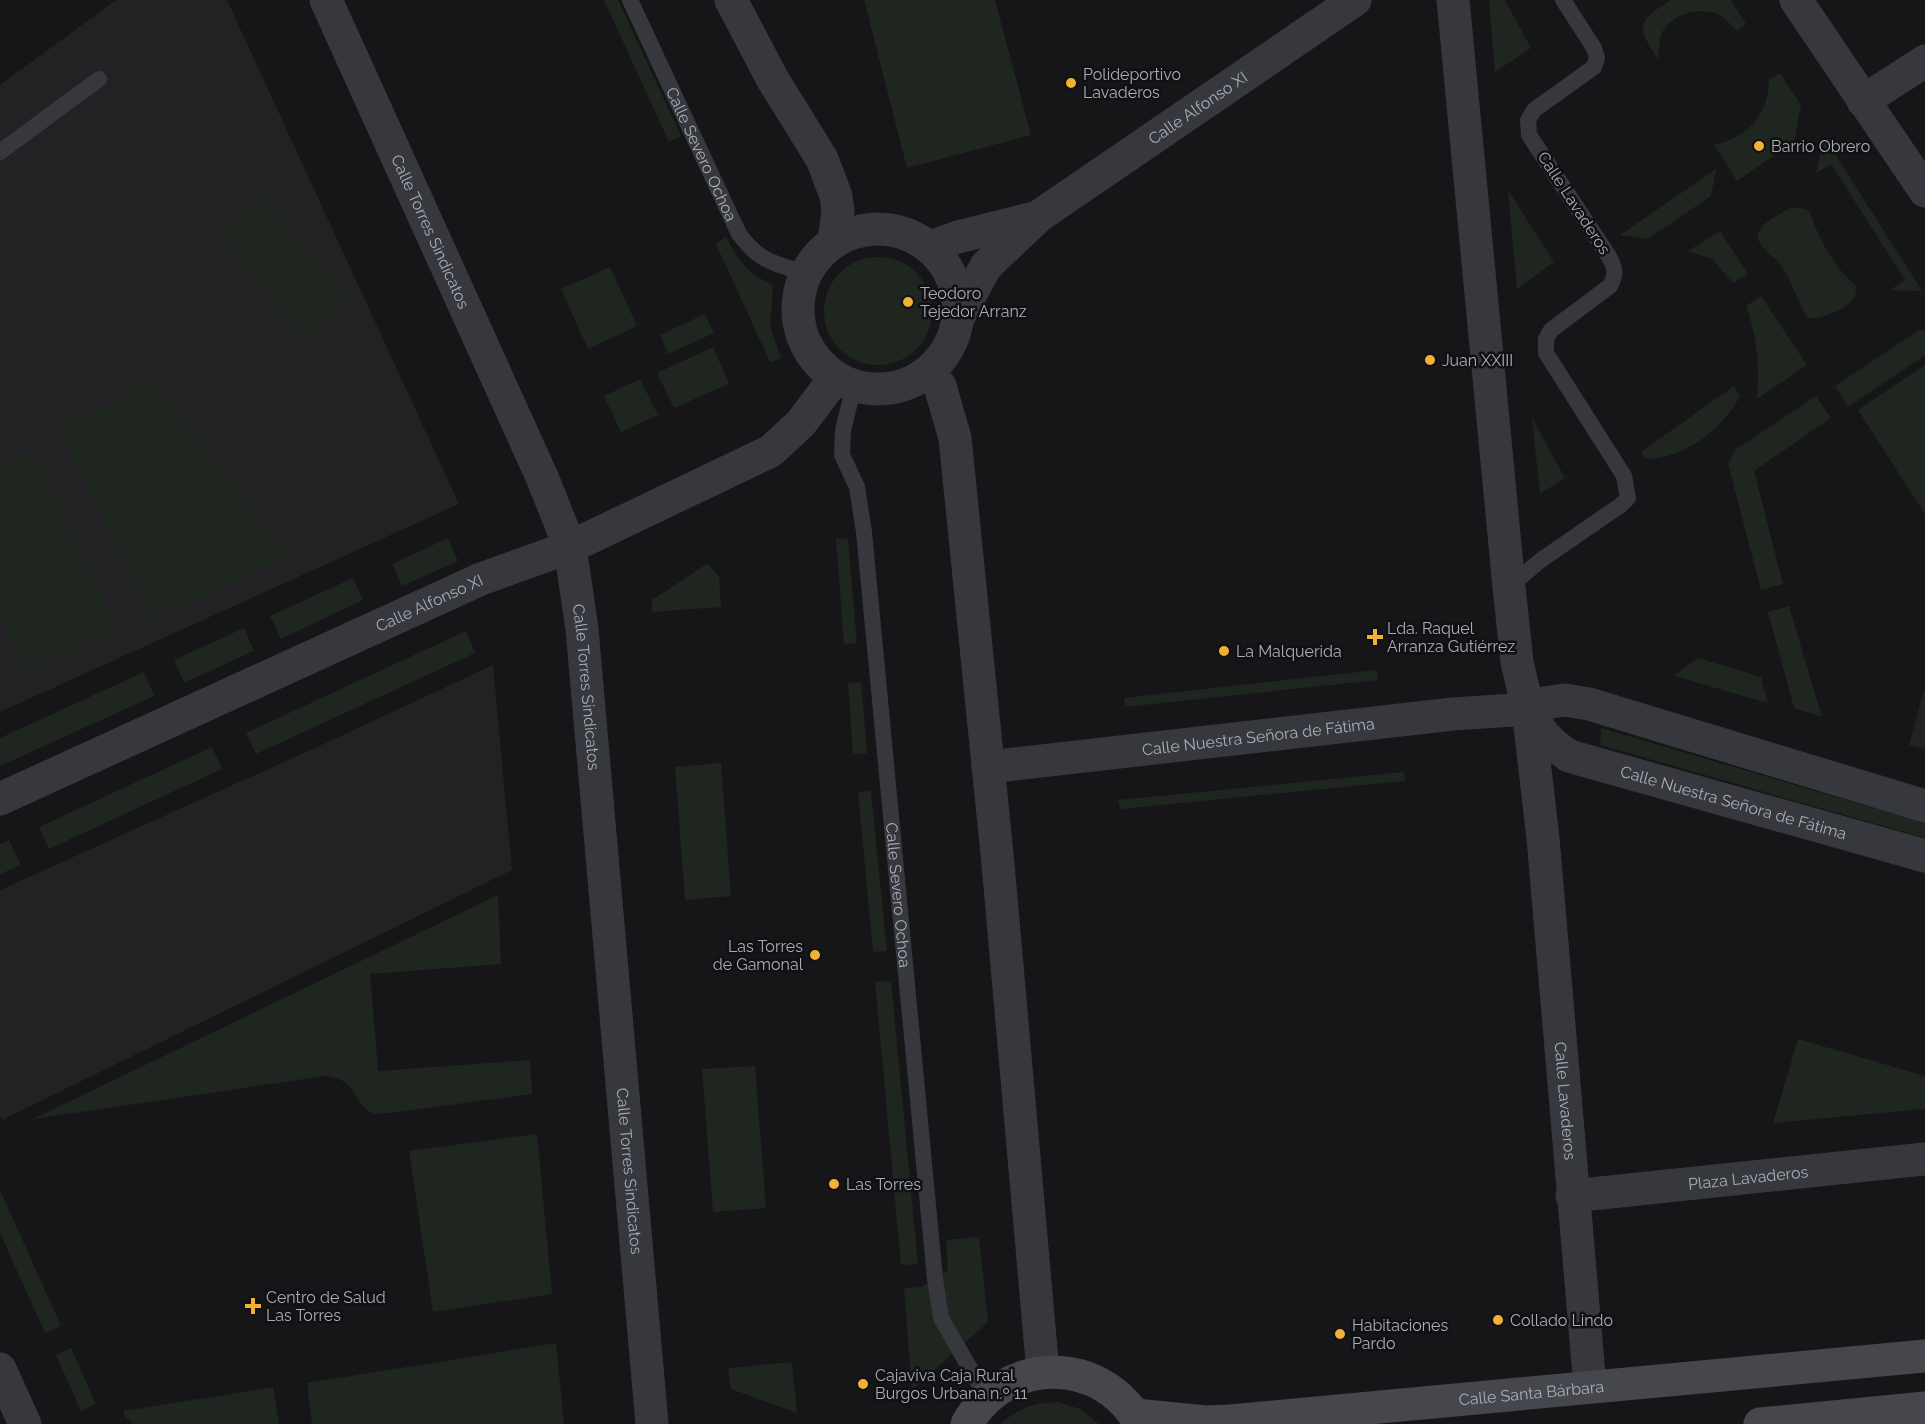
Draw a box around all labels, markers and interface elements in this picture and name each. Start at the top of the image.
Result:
place label: Polideportivo Lavaderos [1083,65,1181,102]
street label: Calle Alfonso XI [1144,67,1251,148]
marker: Polideportivo Lavaderos [1064,76,1078,90]
street label: Calle Severo Ochoa [662,84,741,224]
place label: Barrio Obrero [1771,137,1870,156]
marker: Barrio Obrero [1752,139,1766,153]
street label: Calle Lavaderos [1534,148,1614,258]
street label: Calle Torres Sindicatos [388,151,474,312]
place label: Teodoro Tejedor Arranz [920,284,1027,321]
marker: Teodoro Tejedor Arranz [901,295,915,309]
place label: Juan XXIII [1442,351,1513,370]
marker: Juan XXIII [1423,353,1437,367]
street label: Calle Alfonso XI [373,570,486,635]
street label: Calle Torres Sindicatos [569,602,604,771]
place label: Lda. Raquel Arranza Gutiérrez [1387,619,1515,656]
marker: Lda. Raquel Arranza Gutiérrez [1368,630,1382,644]
place label: La Malquerida [1236,642,1342,661]
marker: La Malquerida [1217,644,1231,658]
street label: Calle Nuestra Señora de Fátima [1141,714,1376,759]
street label: Calle Nuestra Señora de Fátima [1618,761,1849,843]
street label: Calle Severo Ochoa [882,822,915,969]
place label: Las Torres de Gamonal [713,937,804,974]
marker: Las Torres de Gamonal [808,948,822,962]
street label: Calle Lavaderos [1551,1041,1580,1161]
street label: Calle Torres Sindicatos [613,1087,647,1255]
street label: Plaza Lavaderos [1687,1162,1809,1193]
place label: Las Torres [846,1175,921,1194]
marker: Las Torres [827,1177,841,1191]
place label: Centro de Salud Las Torres [266,1288,386,1325]
marker: Centro de Salud Las Torres [244,1297,262,1315]
place label: Collado Lindo [1510,1311,1613,1330]
marker: Collado Lindo [1491,1313,1505,1327]
place label: Habitaciones Pardo [1352,1316,1448,1353]
marker: Habitaciones Pardo [1333,1327,1347,1341]
place label: Cajaviva Caja Rural Burgos Urbana n.º 11 [875,1366,1028,1403]
marker: Cajaviva Caja Rural Burgos Urbana n.º 11 [856,1377,870,1391]
street label: Calle Santa Bárbara [1458,1377,1605,1409]

